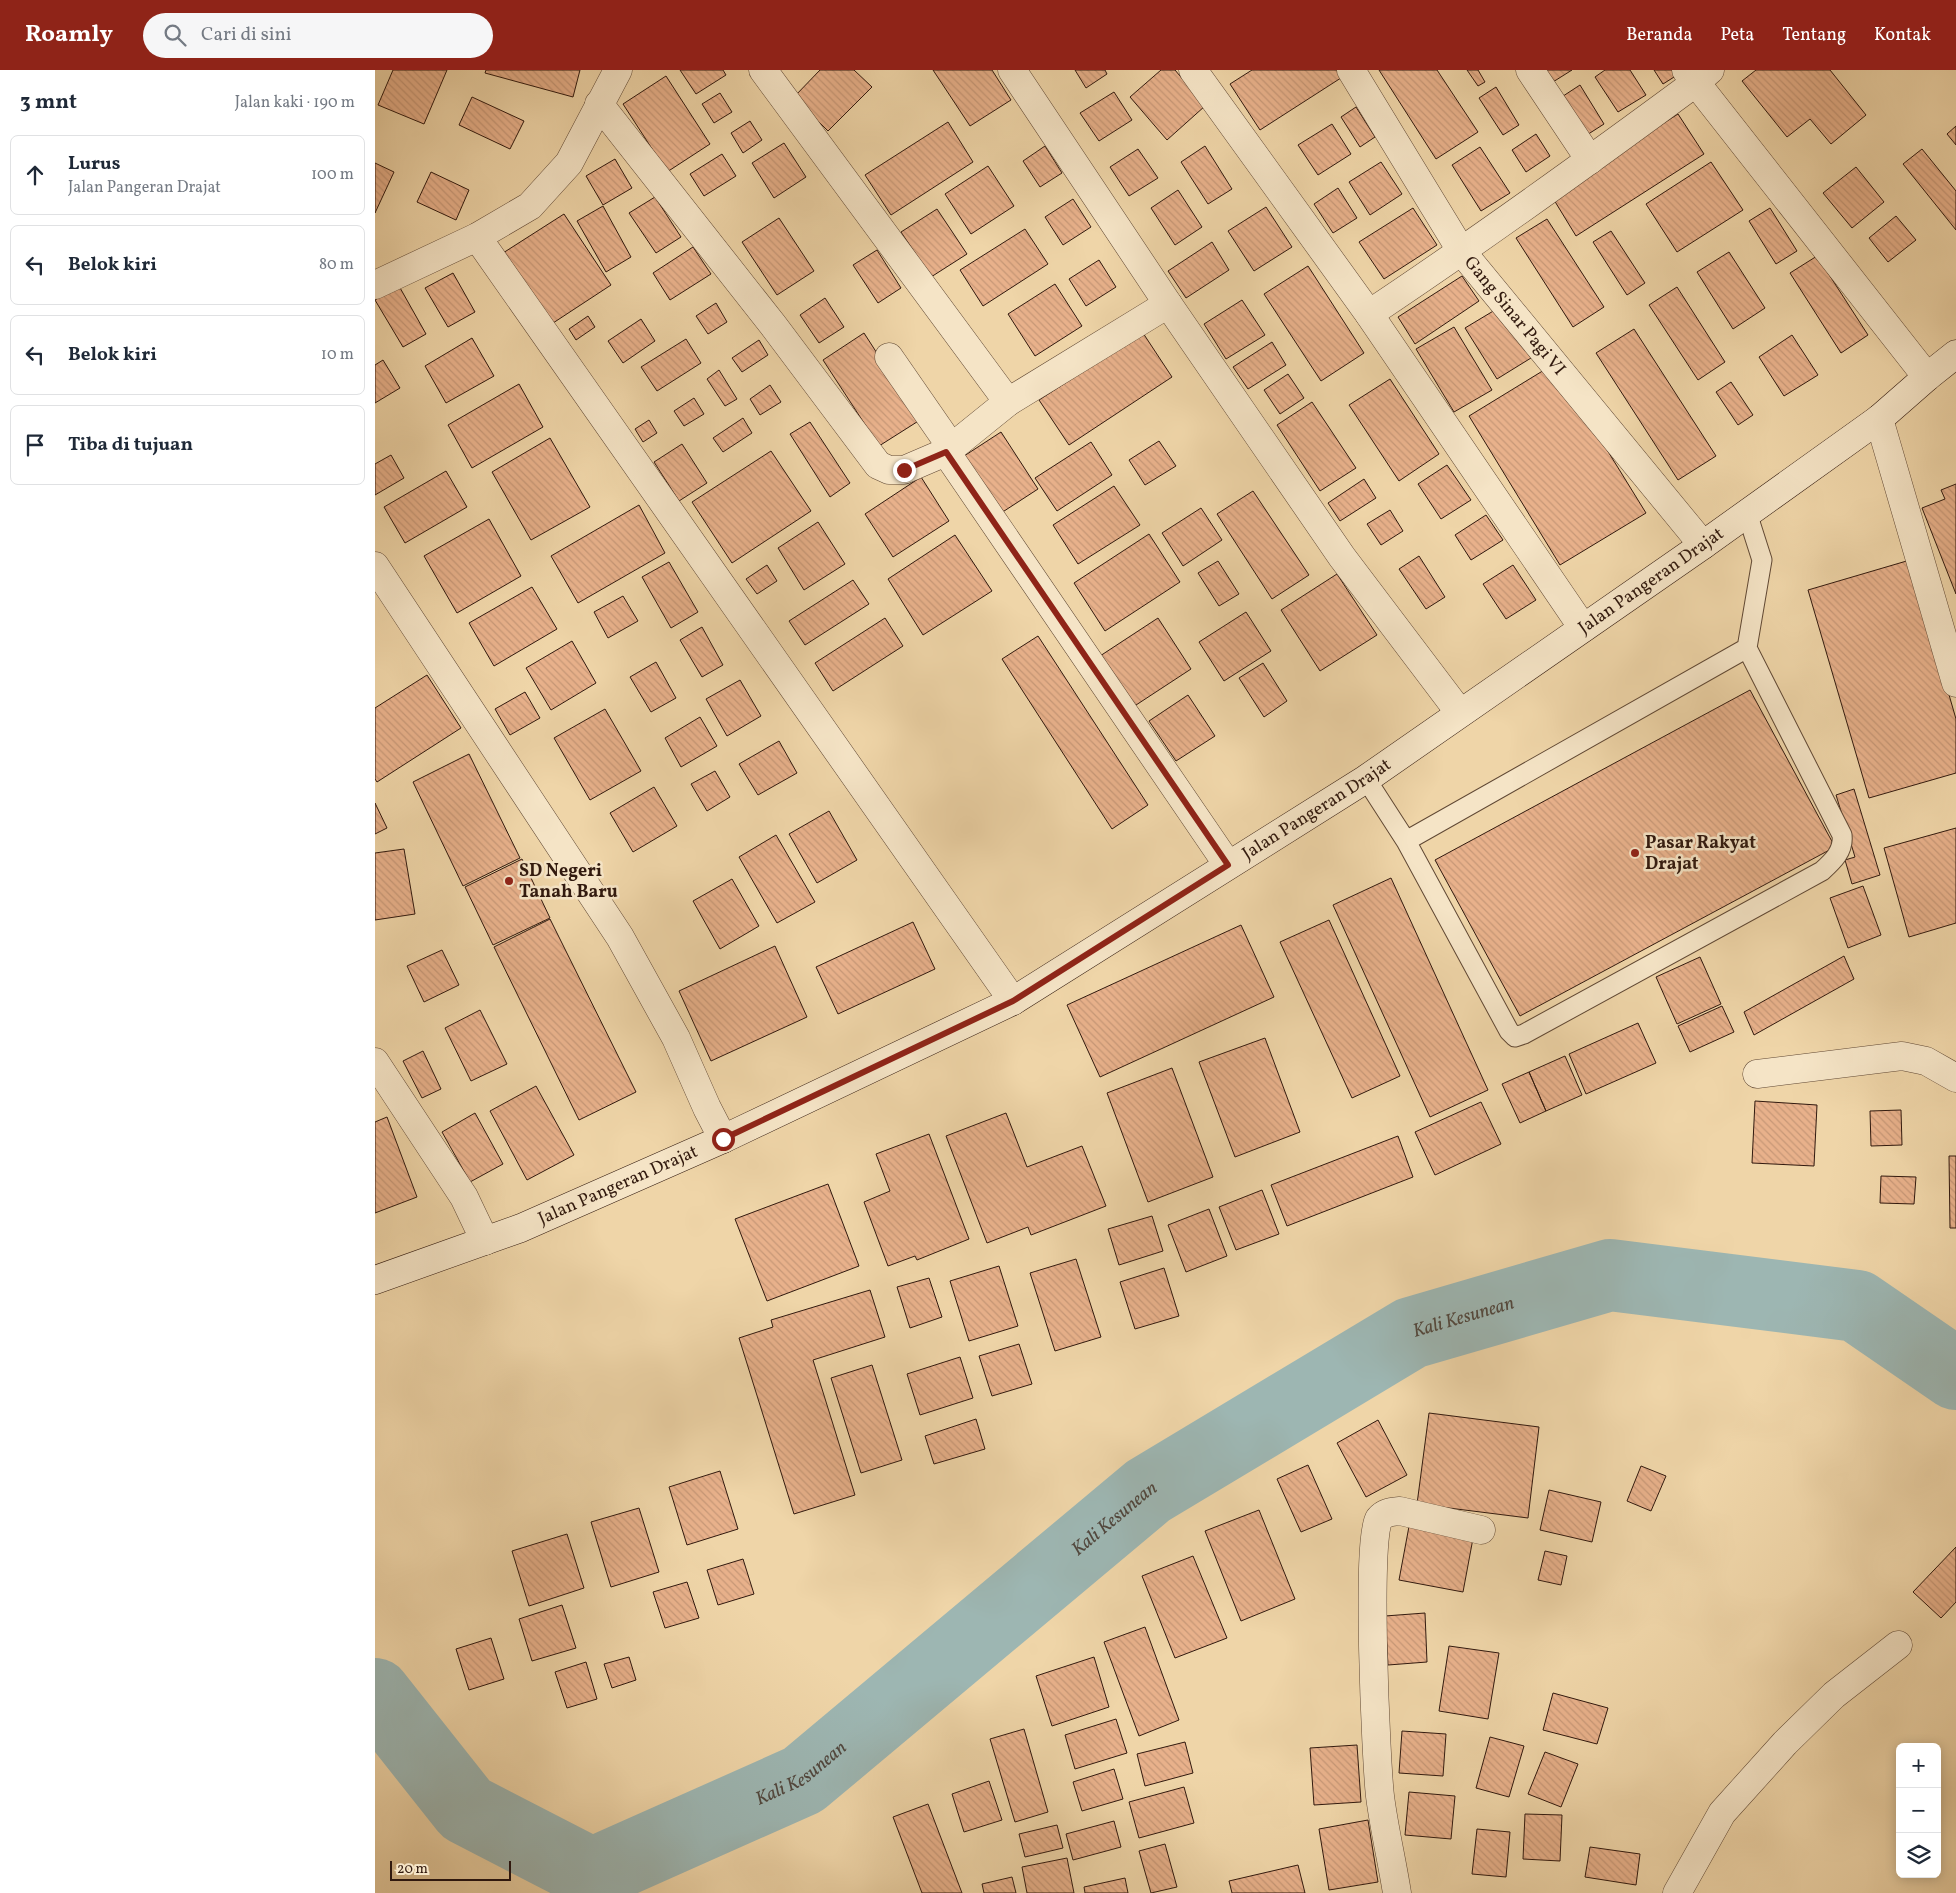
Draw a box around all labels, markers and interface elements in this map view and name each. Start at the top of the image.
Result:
search box [143,13,493,58]
text: Roamly [25,18,113,52]
icon: search [161,21,189,49]
text: Cari di sini [201,22,292,48]
text: Beranda [1626,23,1692,48]
text: Peta [1720,23,1754,48]
text: Tentang [1782,23,1846,48]
text: Kontak [1874,23,1931,48]
text: 3 mnt [20,88,77,117]
text: Jalan kaki · 190 m [235,92,355,114]
text: Lurus [68,151,120,177]
icon: ahead [21,161,49,189]
text: 100 m [311,164,354,186]
text: Jalan Pangeran Drajat [68,177,221,199]
icon: left [21,251,49,279]
street label: Gang Sinar Pagi VI [1458,251,1571,381]
text: Belok kiri [68,252,157,278]
text: 80 m [319,254,354,276]
icon: left [21,341,49,369]
text: Belok kiri [68,342,157,368]
text: 10 m [321,344,354,366]
icon: arrive [21,431,49,459]
text: Tiba di tujuan [68,432,193,458]
route end [893,459,916,482]
street label: Jalan Pangeran Drajat [1573,521,1729,640]
street label: Jalan Pangeran Drajat [1237,753,1396,866]
place label: Pasar Rakyat Drajat [1645,831,1756,877]
marker: Pasar Rakyat Drajat [1629,847,1641,859]
place label: SD Negeri Tanah Baru [519,859,618,905]
marker: SD Negeri Tanah Baru [503,875,515,887]
route start [712,1128,735,1151]
street label: Jalan Pangeran Drajat [534,1139,702,1231]
water label: Kali Kesunean [1410,1291,1518,1345]
water label: Kali Kesunean [1066,1475,1162,1562]
water label: Kali Kesunean [751,1735,853,1813]
map controls [1896,1743,1941,1878]
button: + [1896,1743,1941,1788]
button: − [1896,1788,1941,1833]
button: layers [1896,1833,1941,1878]
scale bar [390,1858,511,1881]
text: 20 m [397,1860,428,1879]

